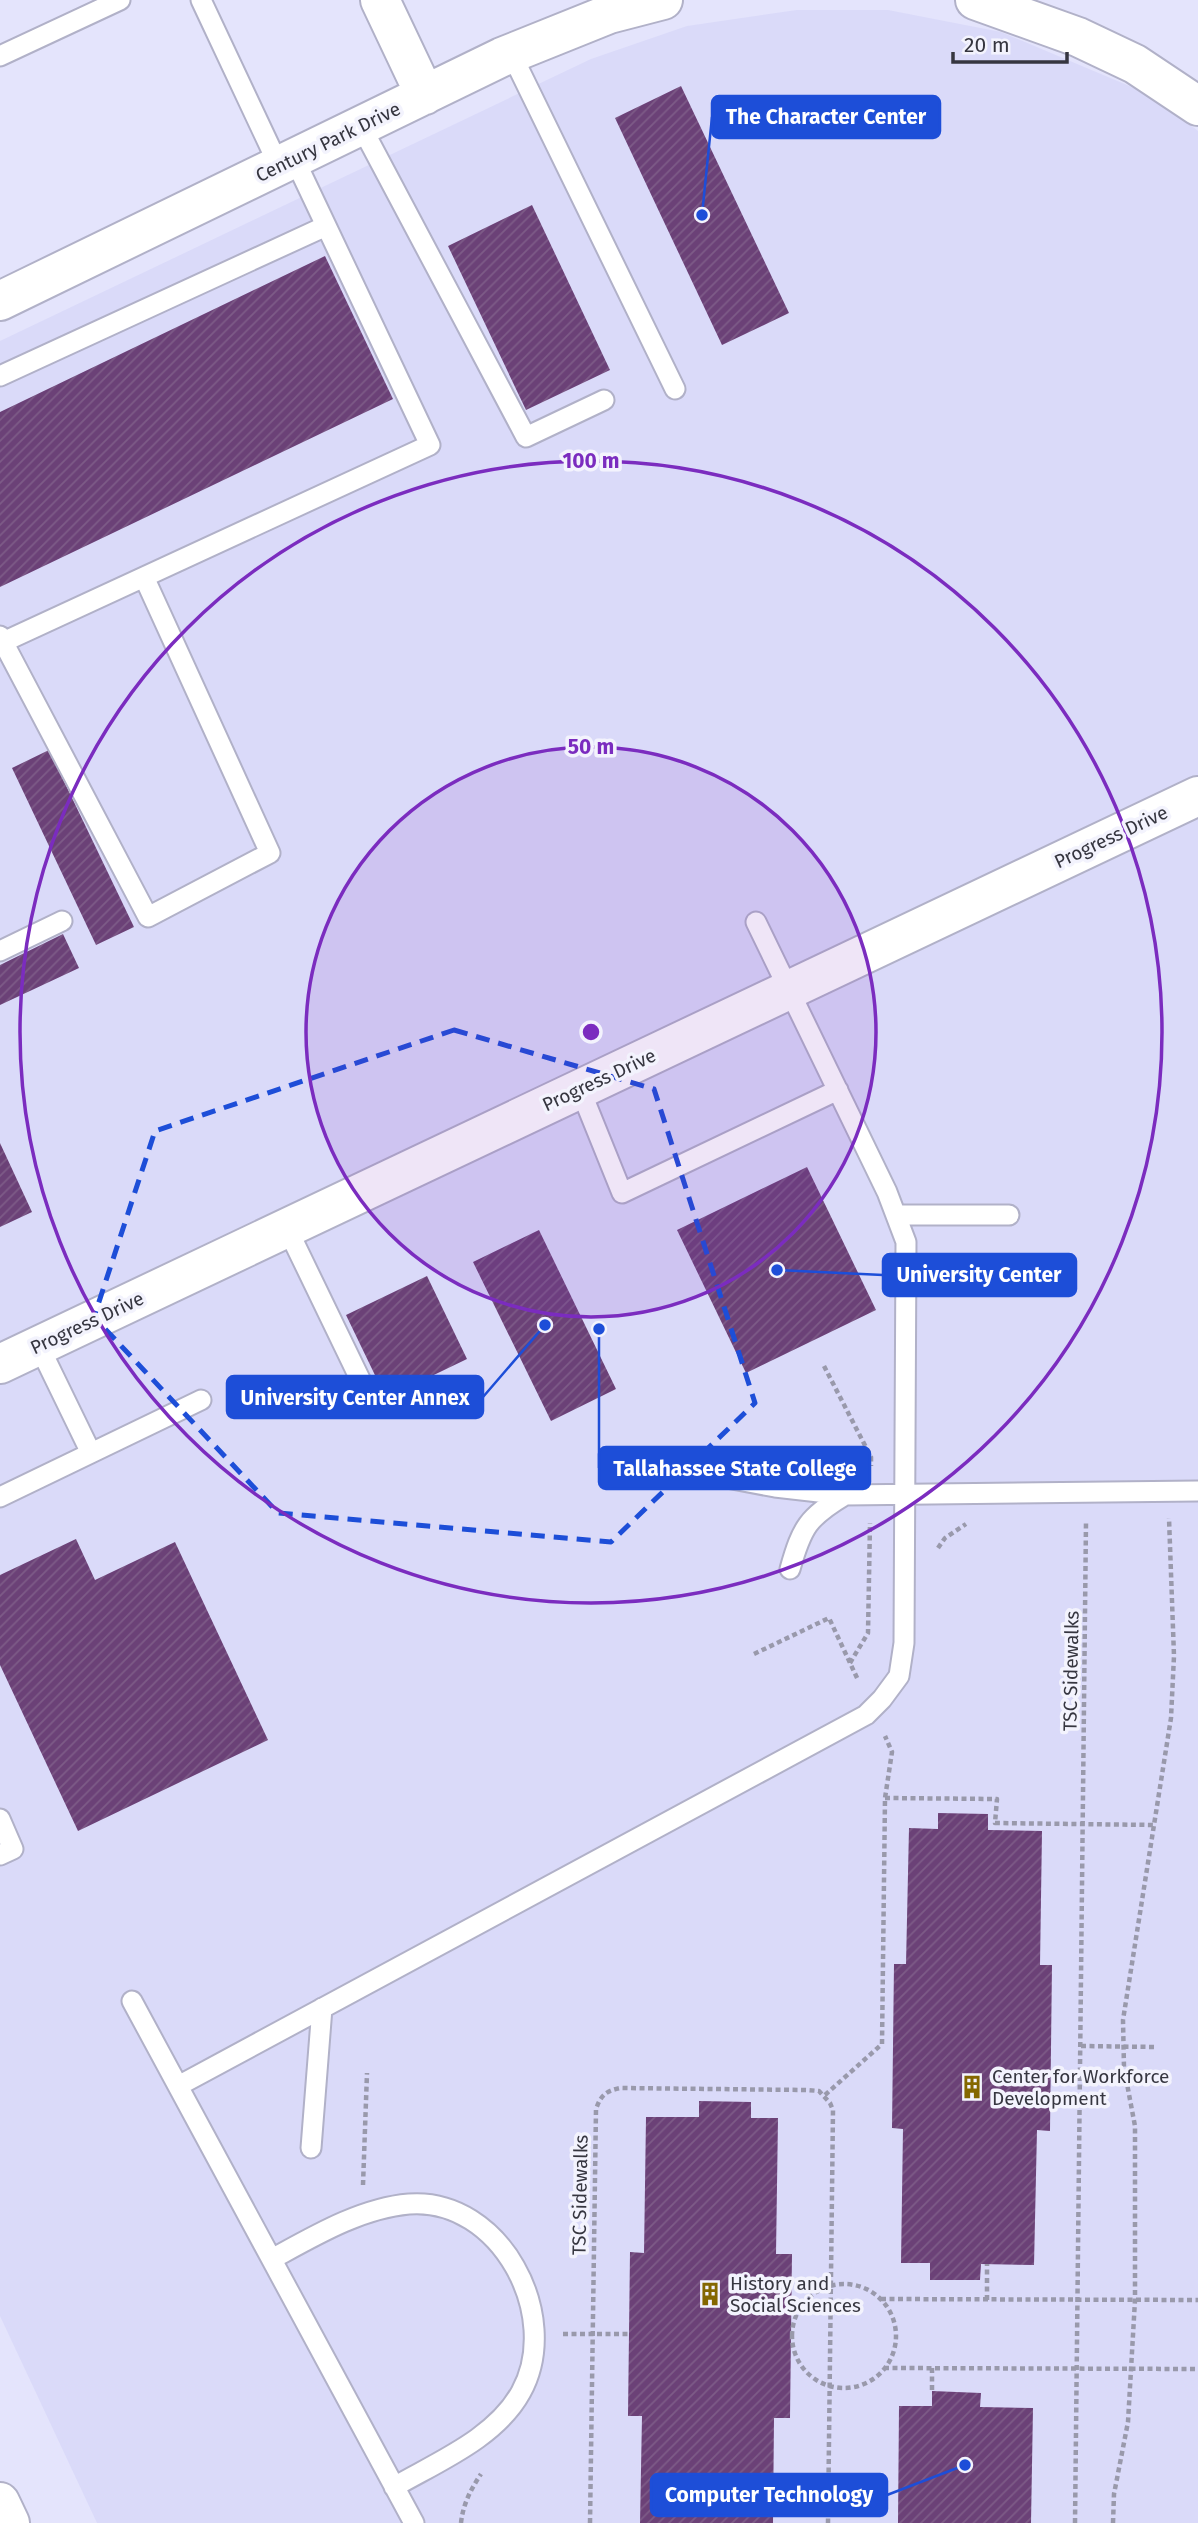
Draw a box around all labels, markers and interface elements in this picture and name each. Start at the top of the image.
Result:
scale bar [953,21,1067,65]
text: 20 m [964,32,1010,58]
callout: The Character Center [712,96,940,138]
street label: Century Park Drive [252,97,404,187]
text: The Character Center [726,104,927,130]
text: 100 m [562,448,620,474]
text: 50 m [568,734,614,760]
street label: Progress Drive [1051,801,1171,873]
centre of rings [579,1020,603,1044]
street label: Progress Drive [539,1044,659,1116]
callout: University Center [883,1254,1076,1296]
text: University Center [896,1262,1062,1288]
street label: Progress Drive [27,1287,147,1359]
callout: University Center Annex [227,1376,483,1418]
text: University Center Annex [241,1385,470,1411]
callout: Tallahassee State College [599,1447,870,1489]
text: Tallahassee State College [613,1456,857,1482]
street label: TSC Sidewalks [1058,1610,1084,1731]
place label: Center for Workforce Development [992,2065,1169,2110]
building icon: Center for Workforce Development [958,2073,986,2101]
street label: TSC Sidewalks [567,2134,593,2255]
place label: History and Social Sciences [730,2272,861,2317]
building icon: History and Social Sciences [696,2280,724,2308]
callout: Computer Technology [651,2474,887,2516]
text: Computer Technology [665,2482,873,2508]

